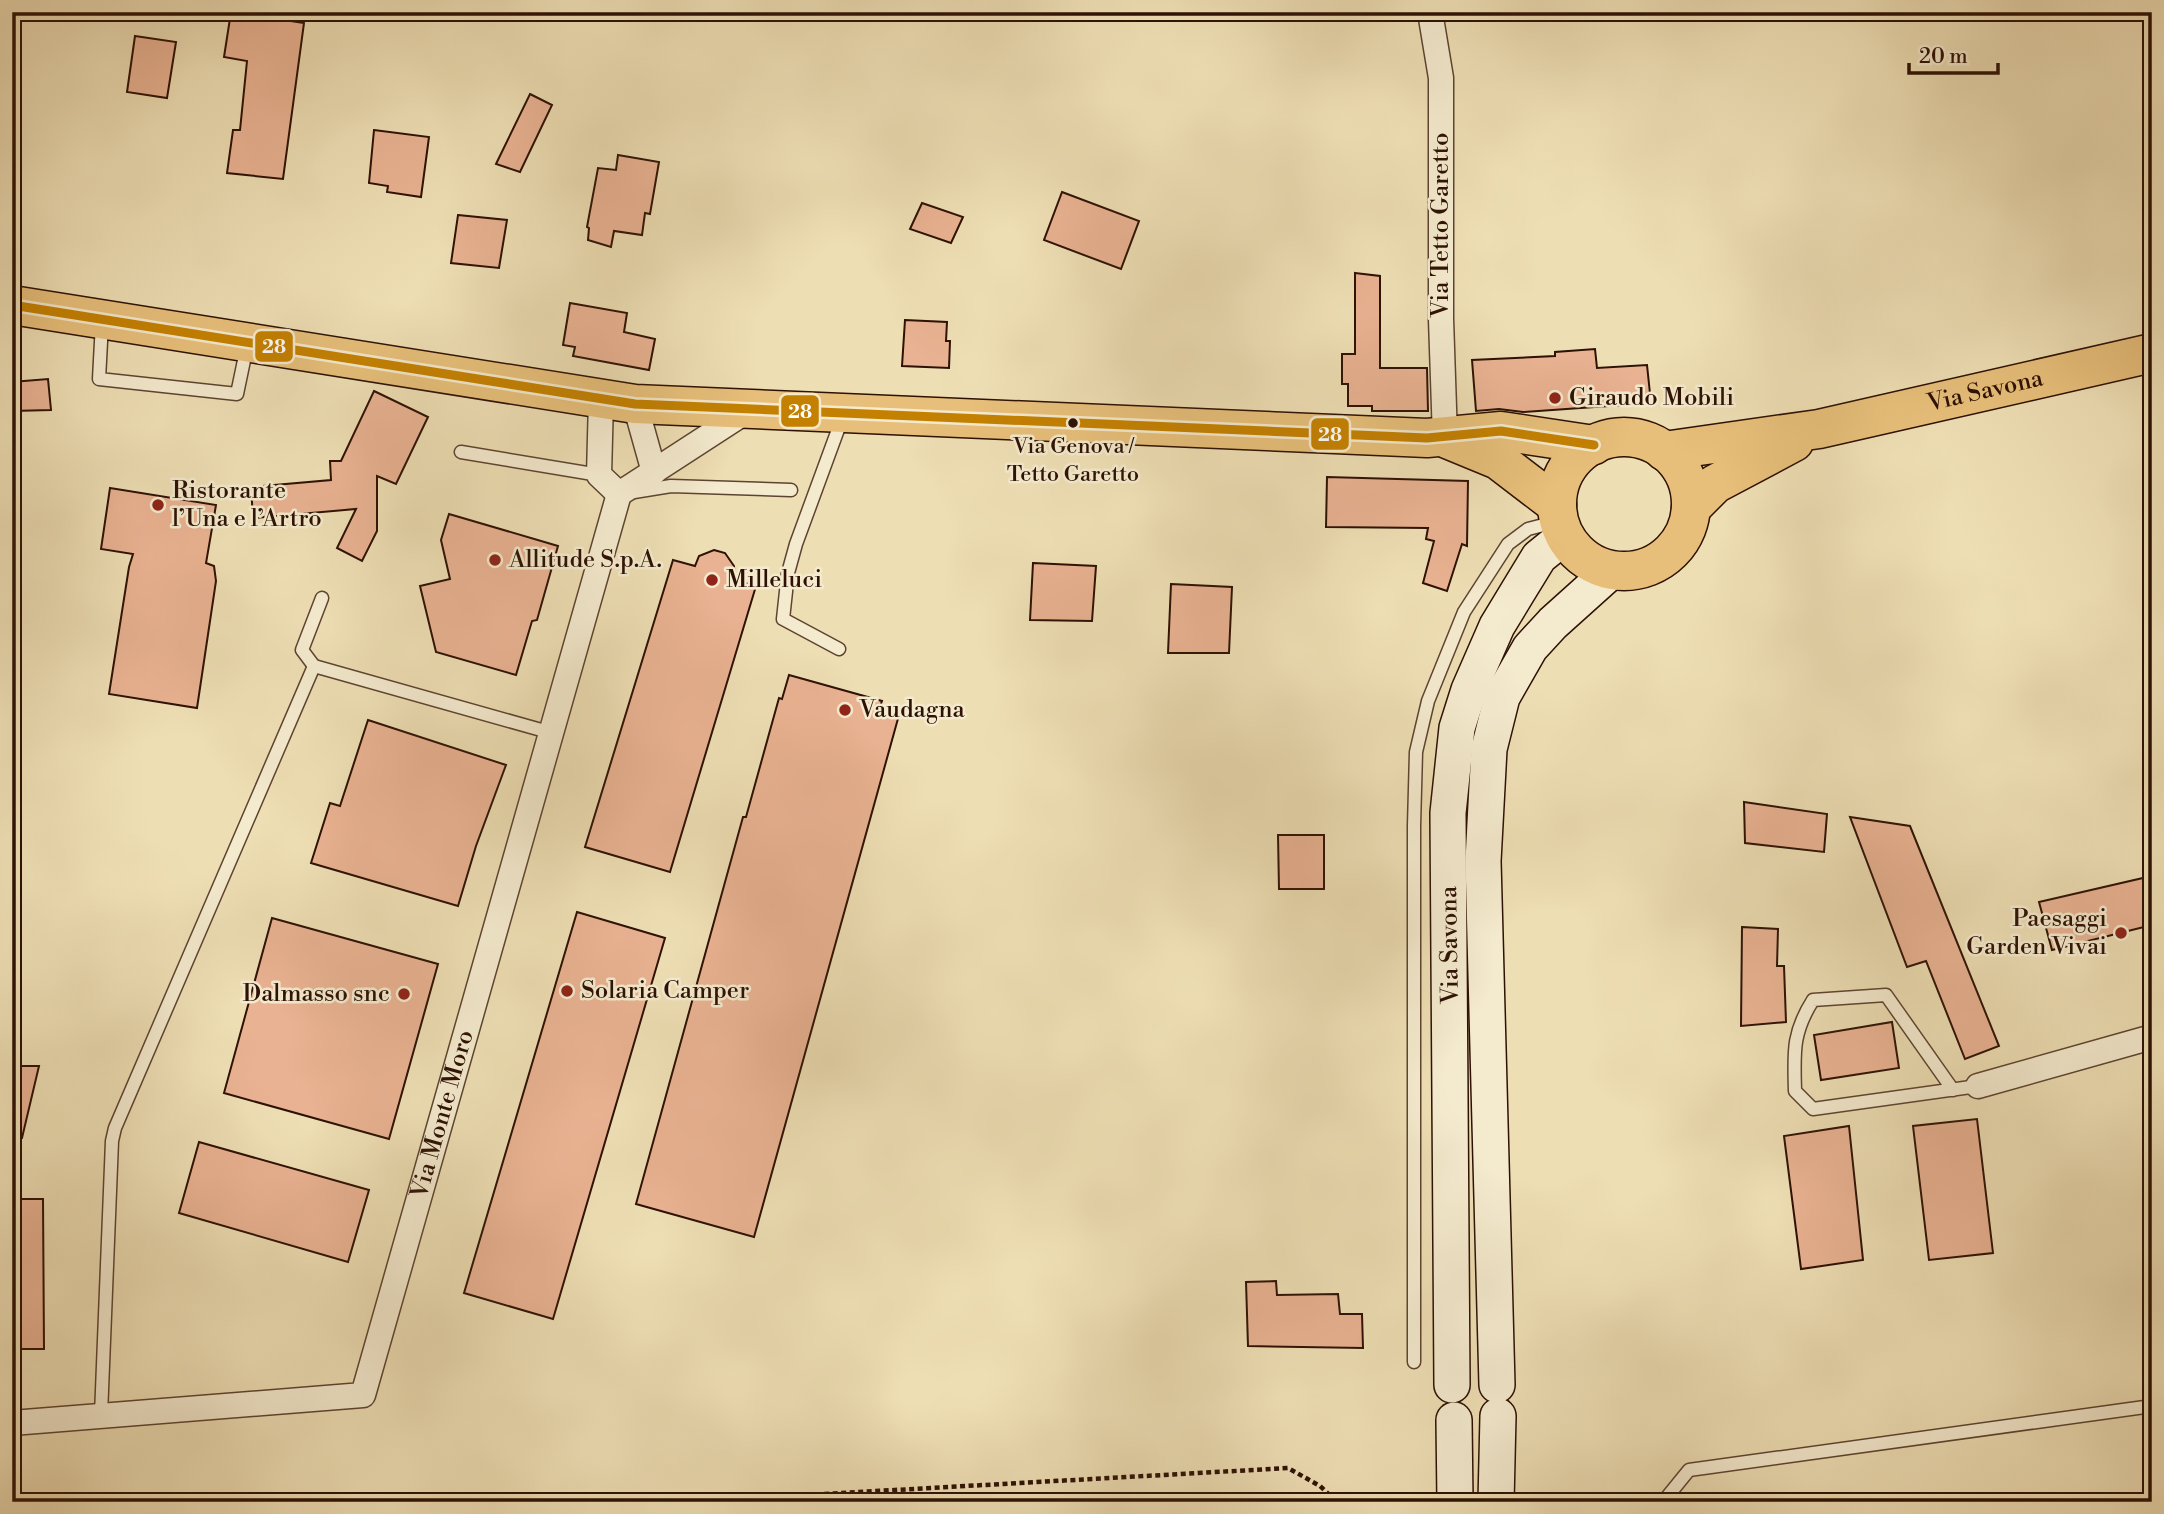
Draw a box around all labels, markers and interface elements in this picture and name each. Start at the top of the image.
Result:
scale bar [1909,32,1998,76]
text: 20 m [1919,44,1968,70]
street label: Via Tetto Garetto [1426,132,1456,319]
line badge: 28 [254,330,294,363]
text: 28 [262,335,286,359]
street label: Via Savona [1923,363,2047,419]
place label: Giraudo Mobili [1569,383,1734,413]
marker: Giraudo Mobili [1547,390,1563,406]
line badge: 28 [780,394,820,428]
text: 28 [788,400,812,424]
marker: Via Genova / Tetto Garetto [1066,416,1080,430]
line badge: 28 [1310,417,1350,451]
text: 28 [1318,423,1342,447]
place label: Via Genova / Tetto Garetto [1007,433,1139,488]
place label: Ristorante l’Una e l’Artro [172,476,322,534]
marker: Ristorante l’Una e l’Artro [150,497,166,513]
place label: Allitude S.p.A. [508,545,662,575]
marker: Allitude S.p.A. [487,552,503,568]
place label: Milleluci [726,565,822,595]
marker: Milleluci [704,572,720,588]
place label: Vaudagna [858,695,965,725]
marker: Vaudagna [837,702,853,718]
street label: Via Savona [1434,885,1466,1005]
place label: Paesaggi Garden Vivai [1966,904,2107,962]
marker: Paesaggi Garden Vivai [2113,925,2129,941]
place label: Solaria Camper [581,976,749,1006]
place label: Dalmasso snc [243,979,390,1009]
marker: Solaria Camper [559,983,575,999]
marker: Dalmasso snc [396,986,412,1002]
street label: Via Monte Moro [404,1027,481,1203]

